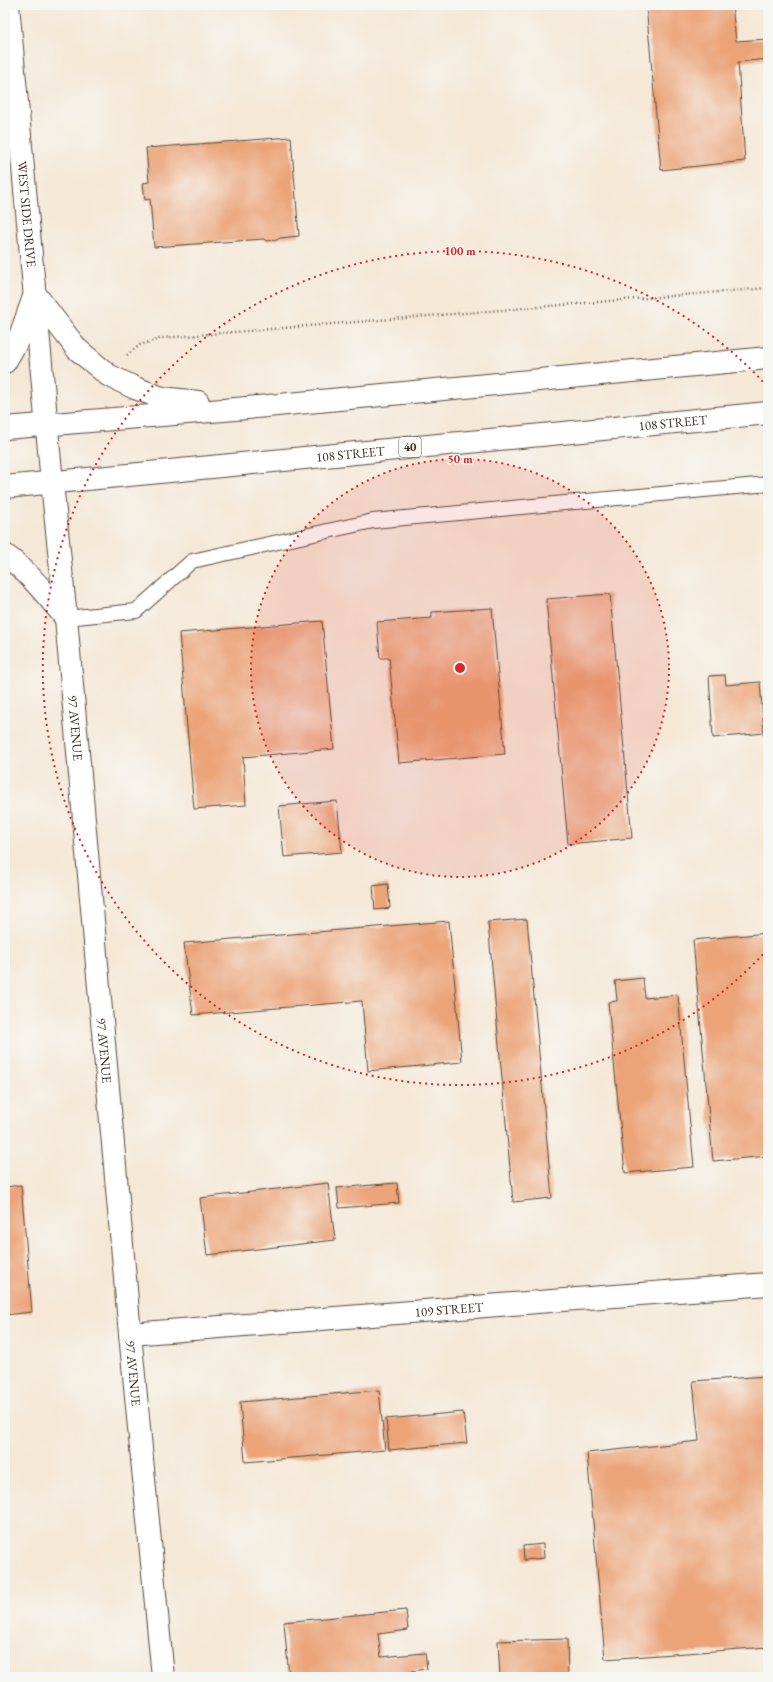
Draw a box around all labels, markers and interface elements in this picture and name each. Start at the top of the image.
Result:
street label: WEST SIDE DRIVE [13,160,40,268]
text: 100 m [444,243,476,259]
street label: 108 STREET [638,411,708,435]
road number: 40 [399,437,421,457]
street label: 108 STREET [315,442,386,466]
text: 50 m [447,451,473,467]
centre of rings [453,661,467,675]
street label: 97 AVENUE [64,694,87,761]
street label: 97 AVENUE [93,1017,116,1084]
street label: 109 STREET [414,1298,484,1321]
street label: 97 AVENUE [122,1340,145,1407]

